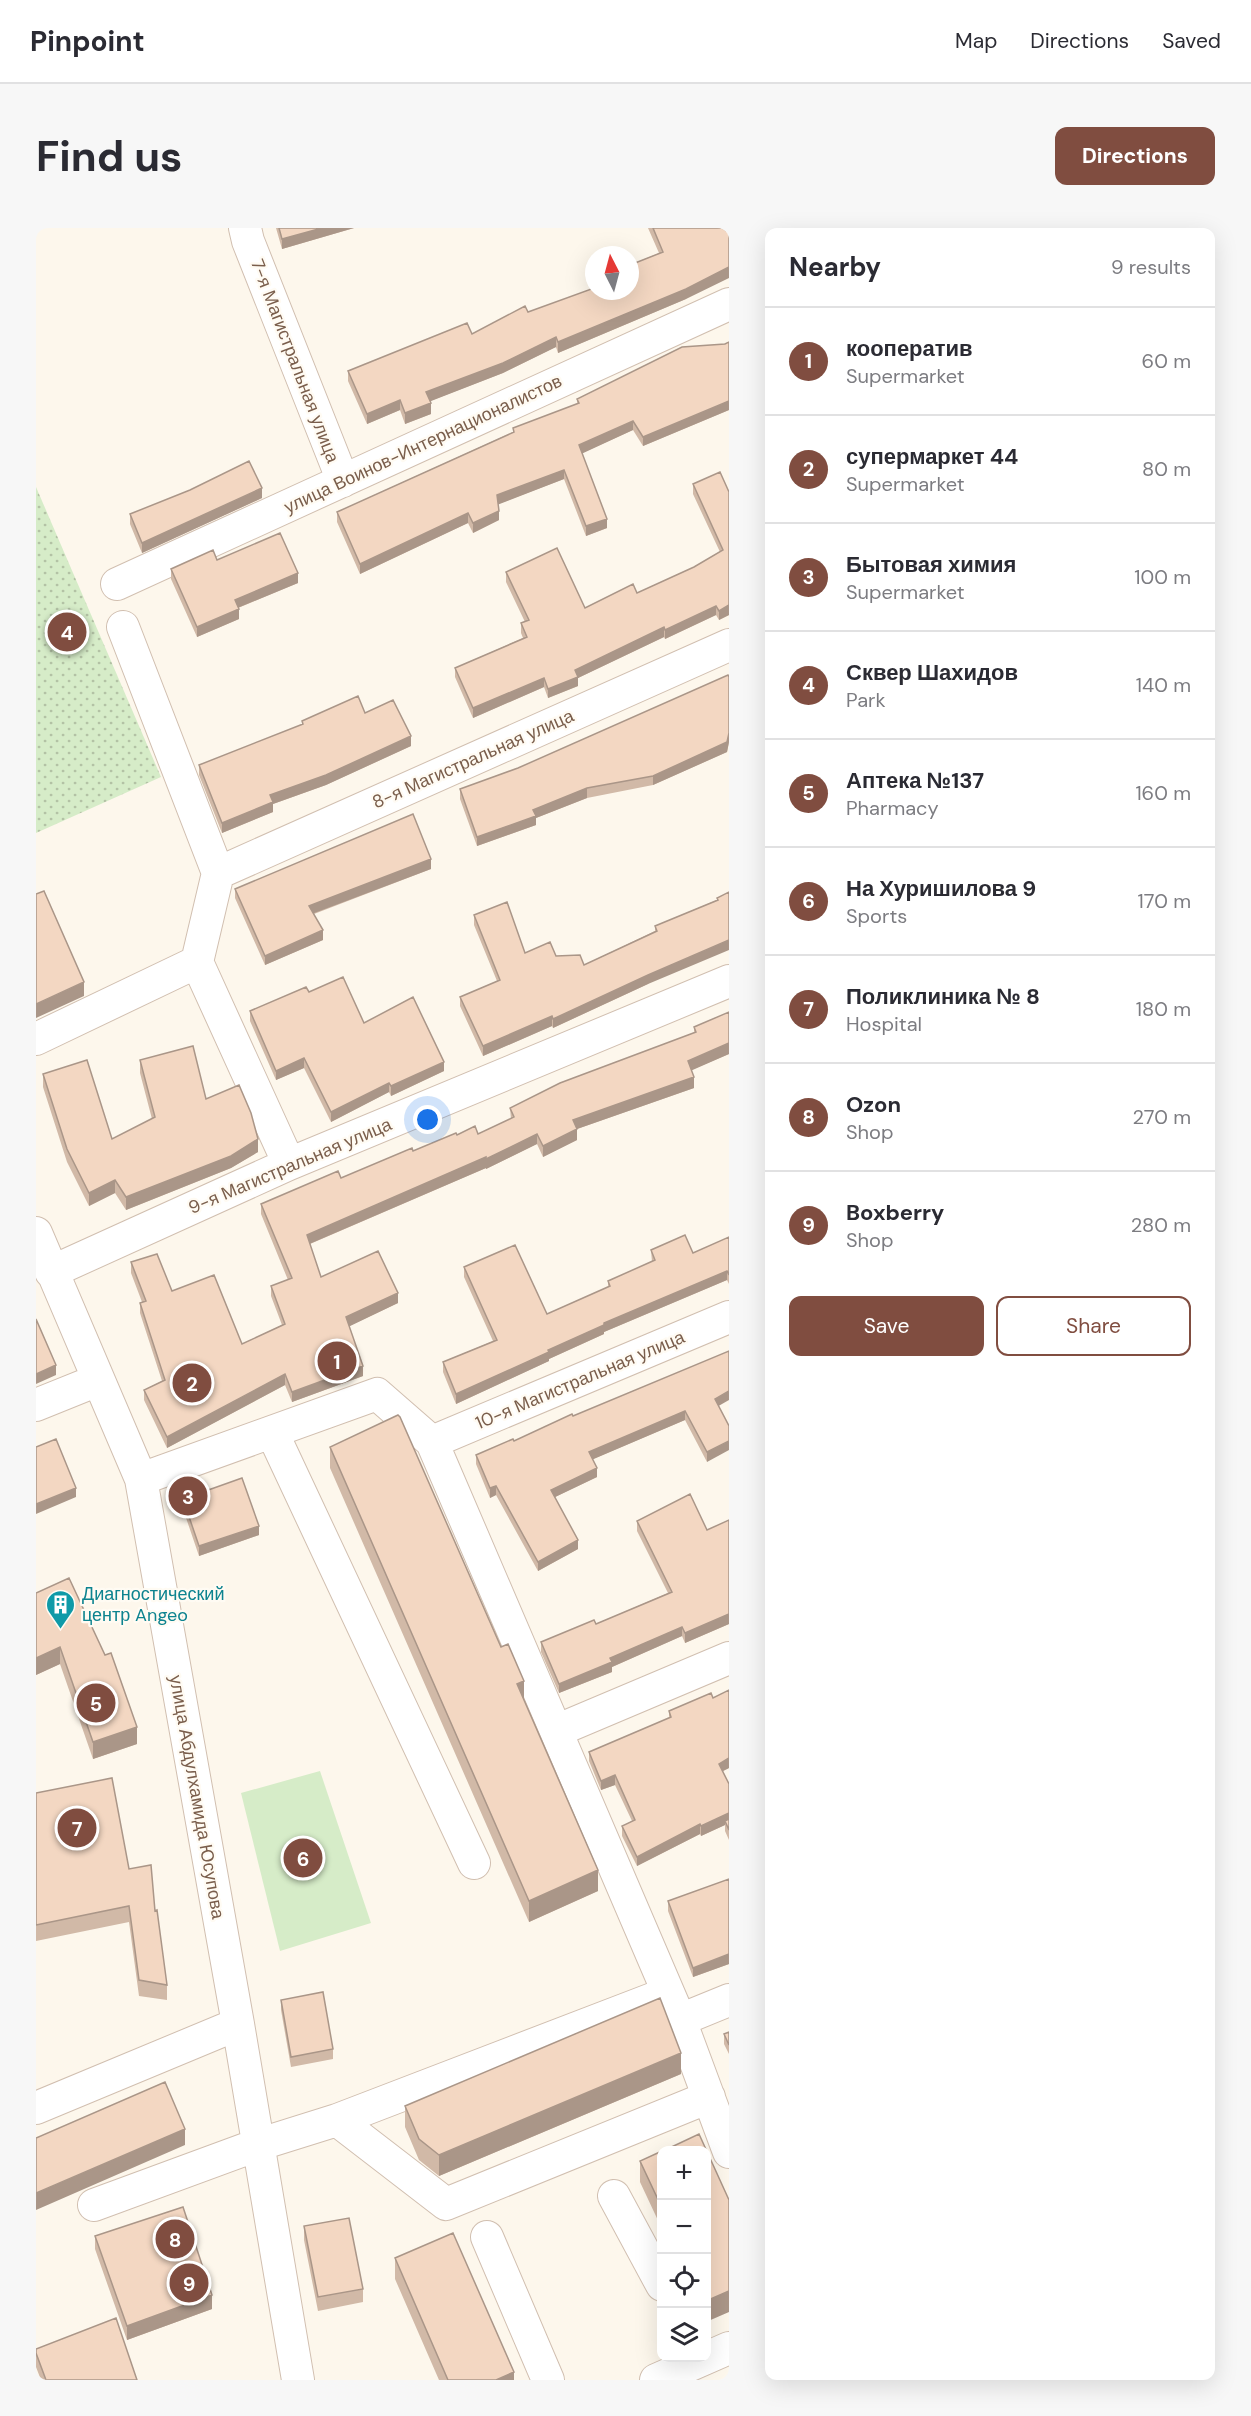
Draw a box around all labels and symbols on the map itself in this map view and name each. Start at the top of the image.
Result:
north arrow [585,246,639,300]
street label: 7-я Магистральная улица [245,256,345,467]
street label: улица Воинов-Интернационалистов [280,369,566,519]
pin: 4 [48,610,87,654]
street label: 8-я Магистральная улица [368,703,578,814]
your location [413,1105,442,1134]
street label: 9-я Магистральная улица [185,1112,396,1220]
street label: 10-я Магистральная улица [472,1325,689,1435]
pin: 1 [318,1338,356,1384]
pin: 2 [172,1360,212,1406]
pin: 3 [168,1474,208,1518]
place label: Диагностический центр Angeo [82,1582,224,1627]
building icon: Диагностический центр Angeo [45,1588,77,1630]
street label: улица Абдулхамида Юсупова [164,1673,230,1922]
pin: 5 [76,1680,116,1726]
pin: 7 [58,1806,96,1850]
pin: 6 [284,1836,322,1880]
pin: 8 [156,2216,194,2262]
pin: 9 [170,2260,208,2306]

